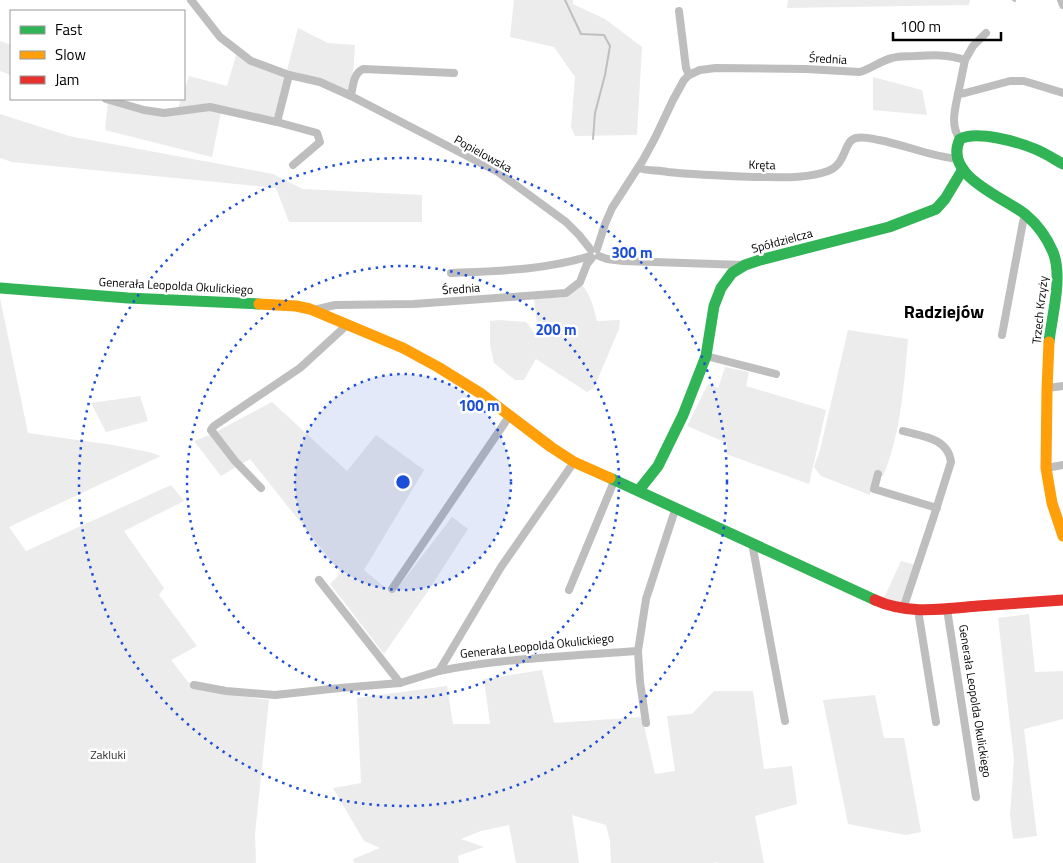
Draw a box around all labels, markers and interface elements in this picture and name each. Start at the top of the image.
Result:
legend [10,10,185,100]
scale bar [893,10,1000,42]
text: 100 m [900,15,941,38]
text: Fast [55,18,83,41]
text: Slow [55,43,86,66]
street label: Średnia [809,48,848,69]
text: Jam [55,68,79,91]
street label: Popielowska [451,130,516,177]
street label: Kręta [748,155,776,174]
street label: Spółdzielcza [749,223,815,258]
text: 300 m [611,241,653,264]
street label: Generała Leopolda Okulickiego [98,272,254,299]
street label: Trzech Krzyży [1026,275,1053,345]
street label: Średnia [441,278,481,299]
district label: Radziejów [904,298,984,325]
text: 200 m [535,318,577,341]
text: 100 m [458,394,500,417]
centre of rings [394,473,412,491]
street label: Generała Leopolda Okulickiego [954,623,997,779]
street label: Generała Leopolda Okulickiego [459,628,615,663]
park label: Zakluki [90,745,126,764]

